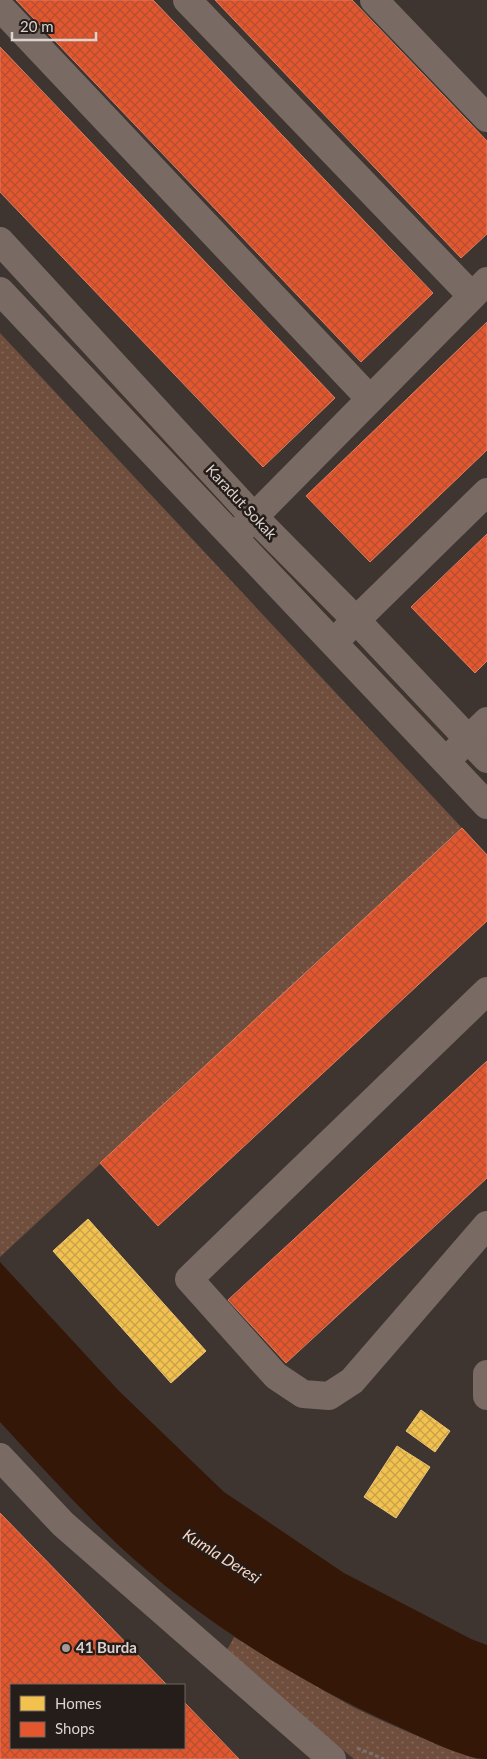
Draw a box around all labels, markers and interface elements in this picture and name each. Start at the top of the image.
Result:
scale bar [12,10,96,42]
text: 20 m [20,17,54,35]
street label: Karadut Sokak [203,460,281,543]
water label: Kumla Deresi [180,1524,265,1587]
place label: 41 Burda [76,1638,137,1656]
marker: 41 Burda [60,1642,72,1654]
legend [10,1684,185,1749]
text: Homes [55,1694,101,1712]
text: Shops [55,1719,95,1737]

